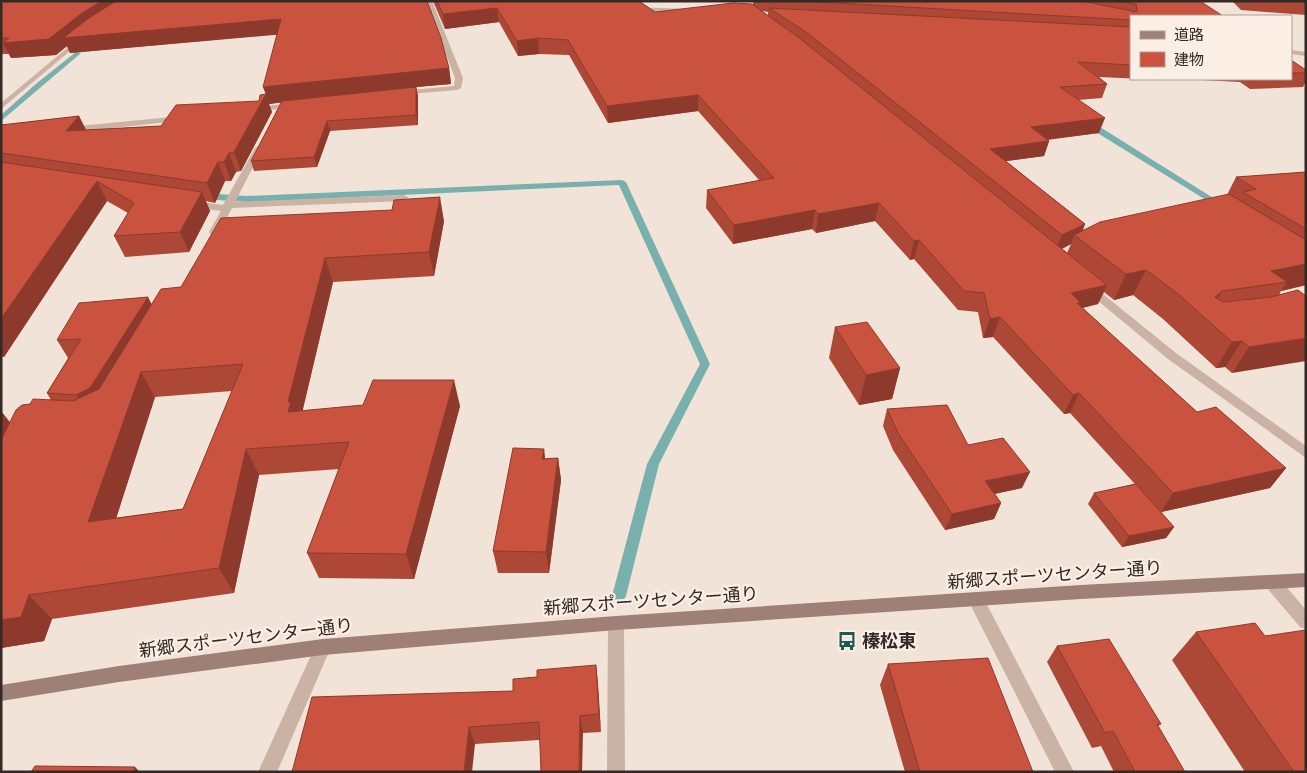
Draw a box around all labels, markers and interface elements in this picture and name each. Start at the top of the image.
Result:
legend [1130,15,1292,80]
text: 道路 [1174,25,1204,44]
text: 建物 [1174,50,1204,69]
street label: 新郷スポーツセンター通り [947,557,1163,593]
street label: 新郷スポーツセンター通り [543,583,759,619]
street label: 新郷スポーツセンター通り [138,614,354,662]
bus stop icon: 榛松東 [836,630,858,652]
place label: 榛松東 [862,630,916,652]

